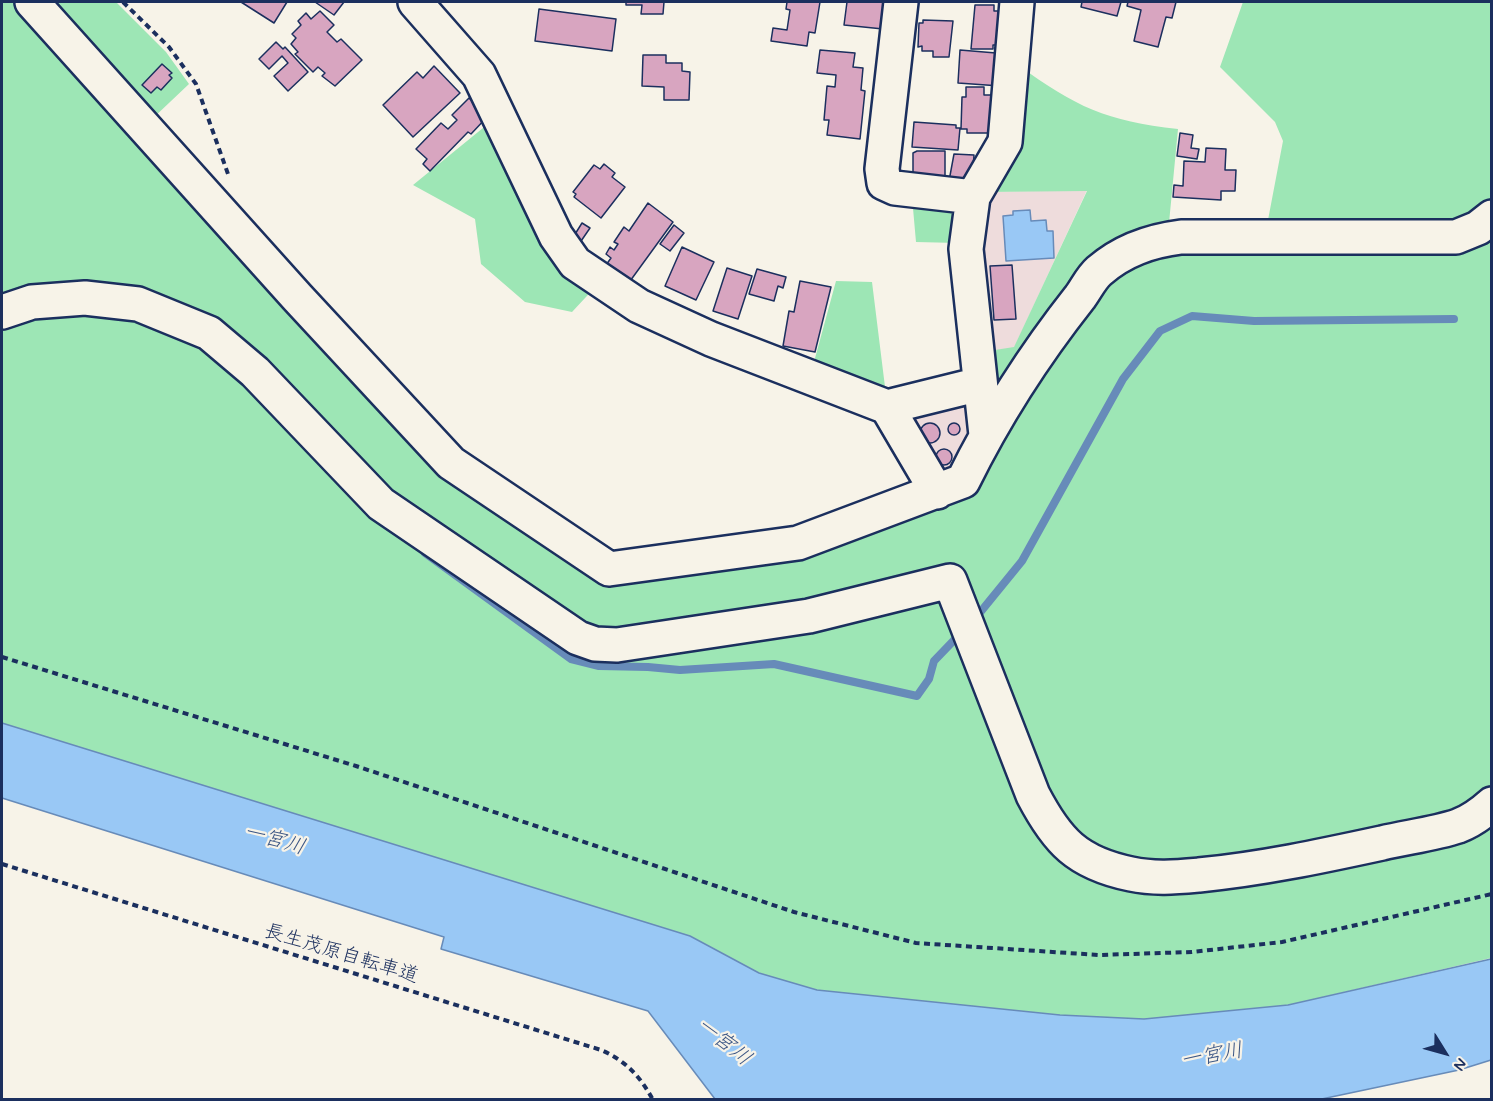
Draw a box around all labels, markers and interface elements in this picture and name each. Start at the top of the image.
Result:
water label: 一宮川 [240,820,308,862]
street label: 長生茂原自転車道 [261,920,421,990]
water label: 一宮川 [691,1013,755,1073]
north arrow [1415,1023,1475,1083]
water label: 一宮川 [1179,1039,1245,1075]
text: N [1448,1054,1471,1075]

